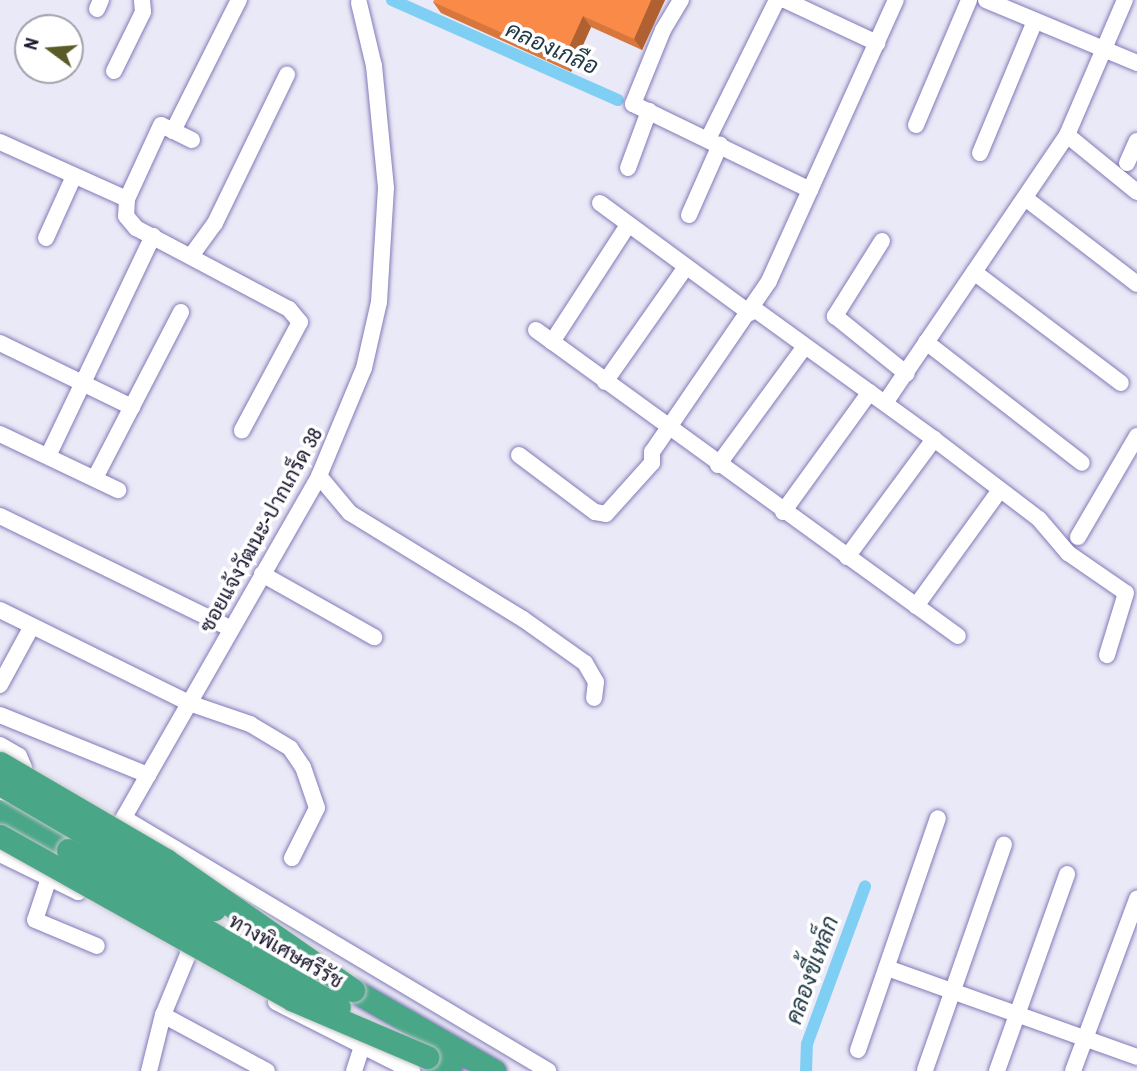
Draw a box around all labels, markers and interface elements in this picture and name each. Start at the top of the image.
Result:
north arrow [14,14,84,84]
water label: คลองเกลือ [501,15,603,81]
text: N [17,35,45,53]
street label: ซอยแจ้งวัฒนะ-ปากเกร็ด 38 [194,423,328,637]
street label: ทางพิเศษศรีรัช [224,908,348,994]
water label: คลองขี้เหล็ก [780,912,844,1028]

